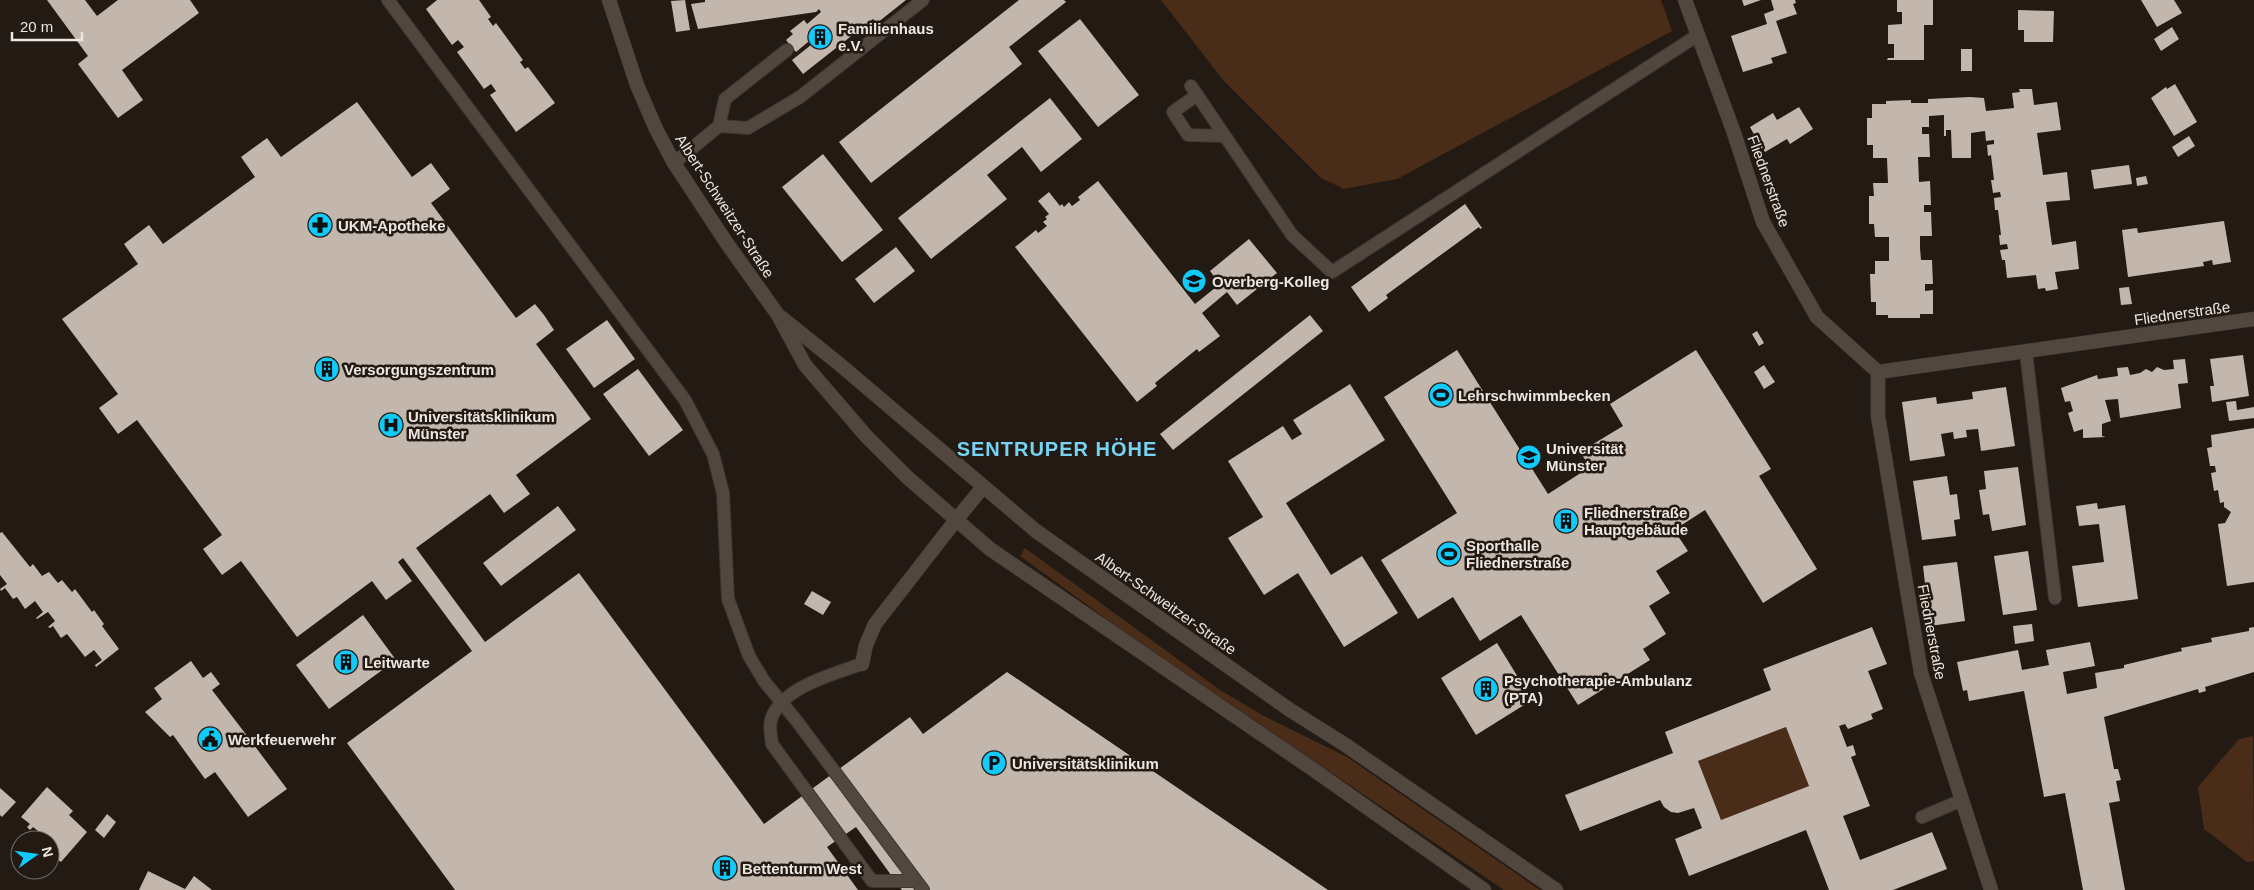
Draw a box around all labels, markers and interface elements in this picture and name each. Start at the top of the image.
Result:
scale bar [12,10,82,42]
text: 20 m [20,18,53,35]
place label: Familienhaus e.V. [838,20,934,54]
building icon: Familienhaus e.V. [807,24,833,50]
street label: Albert-Schweitzer-Straße [672,131,778,281]
street label: Fliednerstraße [1744,133,1794,229]
pharmacy icon: UKM-Apotheke [307,212,333,238]
place label: UKM-Apotheke [338,217,446,234]
school or university icon: Overberg-Kolleg [1181,268,1207,294]
place label: Overberg-Kolleg [1212,273,1330,290]
street label: Fliednerstraße [2133,298,2231,328]
building icon: Versorgungszentrum [314,356,340,382]
place label: Versorgungszentrum [344,361,494,378]
sports icon: Lehrschwimmbecken [1428,382,1454,408]
place label: Lehrschwimmbecken [1458,387,1611,404]
place label: Universitätsklinikum Münster [408,408,555,442]
hospital icon: Universitätsklinikum Münster [378,412,404,438]
district label: SENTRUPER HÖHE [957,438,1157,460]
place label: Universität Münster [1546,440,1624,474]
school or university icon: Universität Münster [1516,444,1542,470]
place label: Fliednerstraße Hauptgebäude [1584,504,1688,538]
building icon: Fliednerstraße Hauptgebäude [1553,508,1579,534]
place label: Sporthalle Fliednerstraße [1466,537,1569,571]
sports icon: Sporthalle Fliednerstraße [1436,541,1462,567]
street label: Albert-Schweitzer-Straße [1092,548,1240,658]
street label: Fliednerstraße [1914,583,1950,681]
building icon: Leitwarte [333,649,359,675]
place label: Leitwarte [364,654,430,671]
place label: Psychotherapie-Ambulanz (PTA) [1504,672,1692,706]
building icon: Psychotherapie-Ambulanz (PTA) [1473,676,1499,702]
public building icon: Werkfeuerwehr [197,726,223,752]
place label: Werkfeuerwehr [228,731,336,748]
parking icon: Universitätsklinikum [981,750,1007,776]
place label: Universitätsklinikum [1012,755,1159,772]
north arrow [10,830,60,880]
text: N [39,845,57,859]
building icon: Bettenturm West [712,855,738,881]
place label: Bettenturm West [742,860,862,877]

